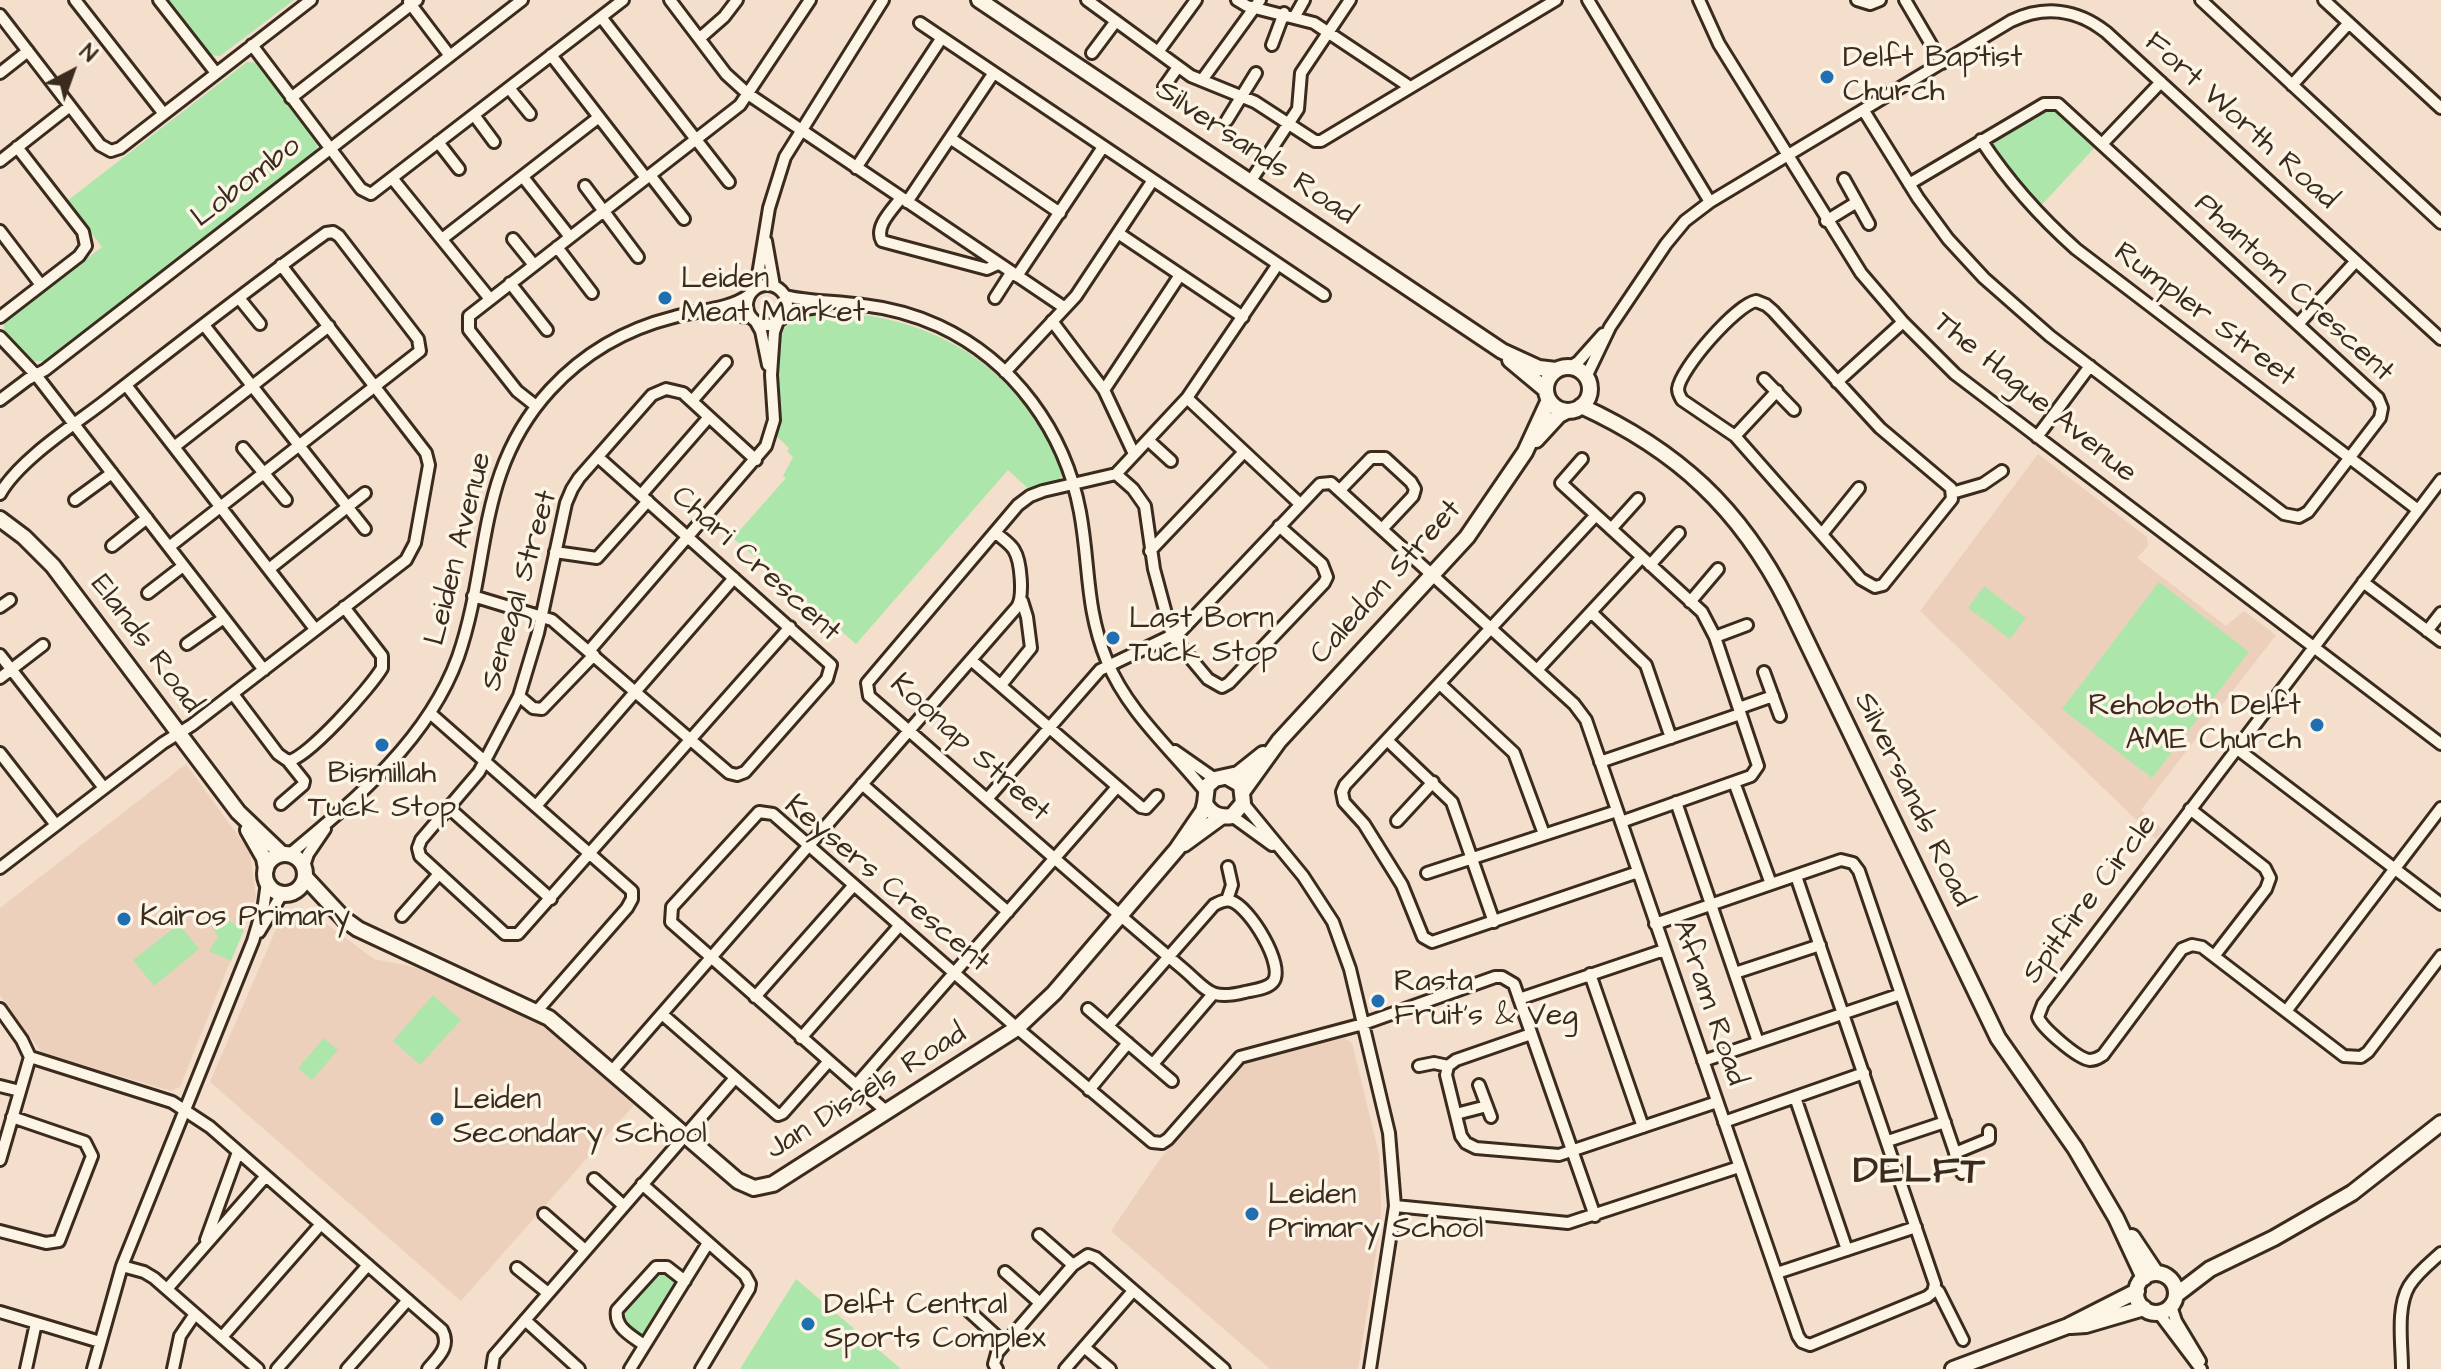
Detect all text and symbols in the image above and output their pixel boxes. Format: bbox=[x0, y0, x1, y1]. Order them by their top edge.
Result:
street label: Fort Worth Road bbox=[2136, 26, 2344, 218]
north arrow bbox=[32, 32, 112, 112]
text: N bbox=[73, 37, 103, 70]
place label: Delft Baptist Church bbox=[1843, 42, 2023, 112]
marker: Delft Baptist Church bbox=[1818, 68, 1836, 86]
street label: Silversands Road bbox=[1148, 74, 1362, 234]
street label: Lobombo bbox=[185, 129, 309, 237]
street label: Phantom Crescent bbox=[2186, 187, 2400, 391]
street label: Rumpler Street bbox=[2106, 236, 2302, 396]
place label: Leiden Meat Market bbox=[681, 263, 865, 334]
marker: Leiden Meat Market bbox=[656, 289, 674, 307]
street label: The Hague Avenue bbox=[1925, 306, 2143, 492]
street label: Leiden Avenue bbox=[419, 449, 501, 649]
street label: Chari Crescent bbox=[663, 479, 847, 651]
street label: Senegal Street bbox=[475, 487, 567, 695]
street label: Caledon Street bbox=[1304, 493, 1470, 673]
street label: Elands Road bbox=[81, 569, 209, 721]
place label: Last Born Tuck Stop bbox=[1129, 603, 1277, 674]
marker: Last Born Tuck Stop bbox=[1104, 629, 1122, 647]
street label: Koonap Street bbox=[881, 668, 1057, 830]
street label: Silversands Road bbox=[1845, 687, 1979, 913]
place label: Rehoboth Delft AME Church bbox=[2089, 690, 2301, 760]
marker: Rehoboth Delft AME Church bbox=[2308, 716, 2326, 734]
marker: Bismillah Tuck Stop bbox=[373, 736, 391, 754]
place label: Bismillah Tuck Stop bbox=[308, 758, 456, 828]
street label: Keysers Crescent bbox=[776, 789, 996, 981]
street label: Spitfire Circle bbox=[2016, 808, 2166, 992]
place label: Kairos Primary bbox=[140, 901, 350, 937]
marker: Kairos Primary bbox=[115, 910, 133, 928]
street label: Afram Road bbox=[1663, 915, 1753, 1091]
place label: Rasta Fruit's & Veg bbox=[1394, 966, 1578, 1036]
marker: Rasta Fruit's & Veg bbox=[1369, 992, 1387, 1010]
street label: Jan Dissels Road bbox=[760, 1017, 974, 1169]
place label: Leiden Secondary School bbox=[453, 1084, 707, 1154]
marker: Leiden Secondary School bbox=[428, 1110, 446, 1128]
district label: DELFT bbox=[1853, 1151, 1987, 1197]
place label: Leiden Primary School bbox=[1268, 1179, 1483, 1250]
marker: Leiden Primary School bbox=[1243, 1205, 1261, 1223]
place label: Delft Central Sports Complex bbox=[824, 1289, 1046, 1360]
marker: Delft Central Sports Complex bbox=[799, 1315, 817, 1333]

